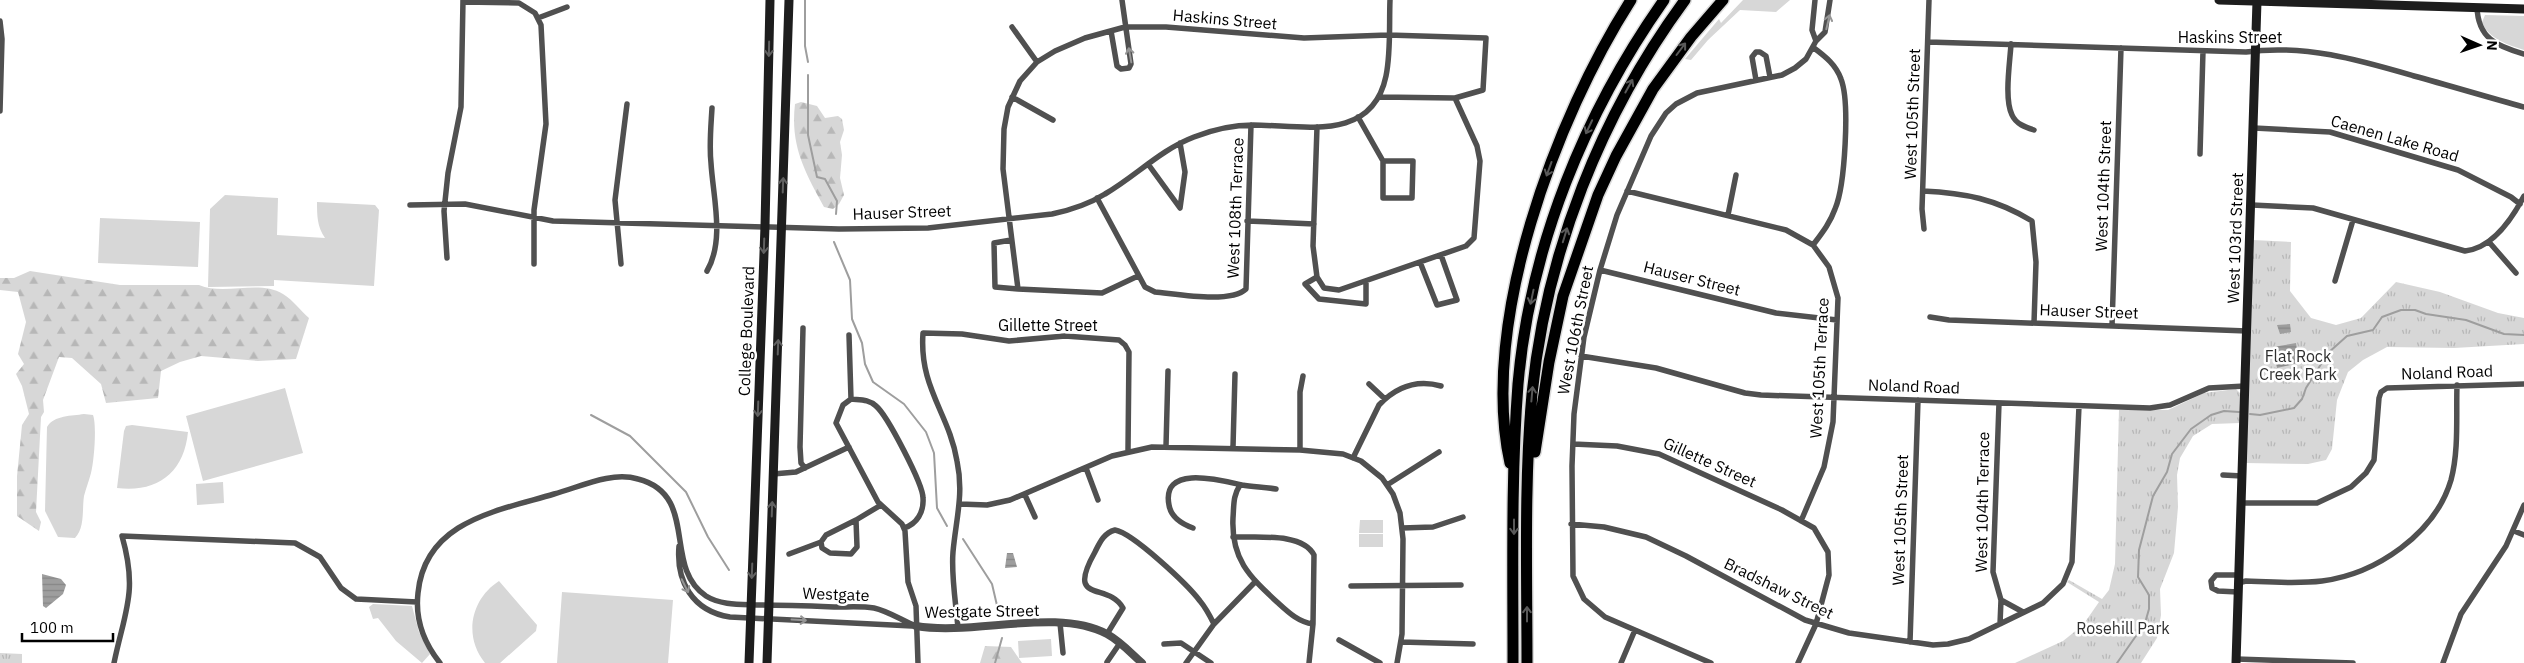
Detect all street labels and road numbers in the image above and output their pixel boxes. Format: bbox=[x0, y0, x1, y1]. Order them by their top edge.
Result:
street label: Haskins Street bbox=[1172, 4, 1278, 34]
street label: Haskins Street bbox=[2178, 27, 2282, 47]
street label: West 105th Street bbox=[1900, 48, 1924, 180]
street label: Caenen Lake Road bbox=[2329, 110, 2461, 166]
street label: West 104th Street bbox=[2091, 120, 2115, 252]
street label: West 108th Terrace bbox=[1223, 137, 1247, 279]
street label: West 103rd Street bbox=[2223, 172, 2247, 304]
street label: Hauser Street bbox=[852, 200, 952, 224]
street label: Hauser Street bbox=[1642, 256, 1742, 300]
street label: West 106th Street bbox=[1553, 264, 1597, 396]
street label: College Boulevard bbox=[734, 266, 758, 396]
street label: West 105th Terrace bbox=[1805, 297, 1833, 439]
street label: Hauser Street bbox=[2039, 299, 2139, 323]
street label: Gillette Street bbox=[998, 315, 1098, 335]
street label: Noland Road bbox=[2401, 360, 2493, 384]
street label: Noland Road bbox=[1868, 374, 1960, 398]
street label: West 104th Terrace bbox=[1971, 431, 1993, 573]
street label: Gillette Street bbox=[1660, 433, 1760, 491]
street label: West 105th Street bbox=[1888, 454, 1912, 586]
street label: Bradshaw Street bbox=[1721, 553, 1837, 623]
street label: Westgate bbox=[802, 583, 870, 605]
street label: Westgate Street bbox=[924, 600, 1040, 622]

